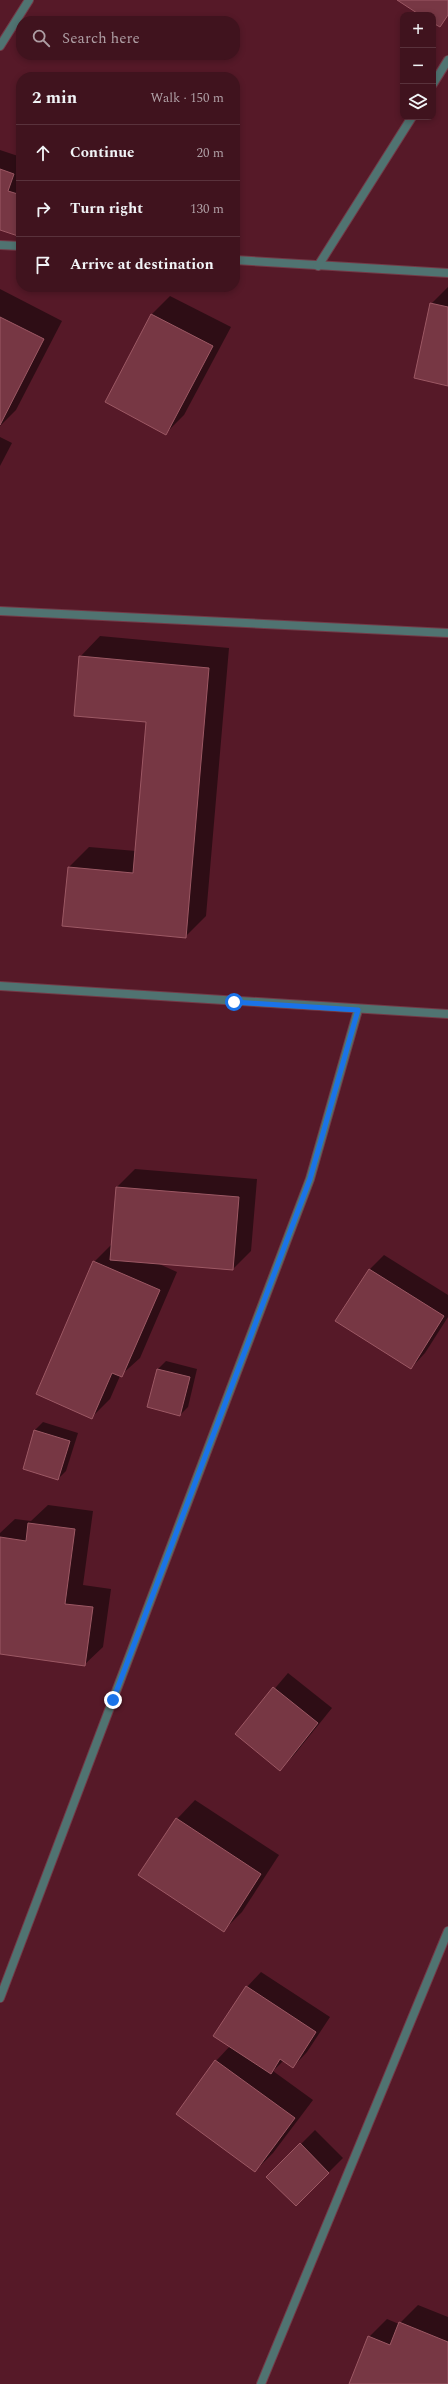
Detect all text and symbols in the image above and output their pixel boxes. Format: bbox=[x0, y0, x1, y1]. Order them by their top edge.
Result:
map controls bbox=[400, 12, 436, 120]
button: + bbox=[400, 12, 436, 48]
search box bbox=[16, 16, 240, 60]
icon: search bbox=[30, 27, 52, 49]
text: Search here bbox=[62, 27, 140, 50]
button: − bbox=[400, 48, 436, 84]
button: layers bbox=[400, 84, 436, 120]
text: 2 min bbox=[32, 85, 77, 111]
text: Walk · 150 m bbox=[150, 88, 224, 108]
text: Continue bbox=[70, 141, 135, 164]
icon: ahead bbox=[32, 142, 54, 164]
text: 20 m bbox=[197, 143, 224, 163]
text: Turn right bbox=[70, 197, 143, 220]
icon: right bbox=[32, 198, 54, 220]
text: 130 m bbox=[190, 199, 224, 219]
text: Arrive at destination bbox=[70, 253, 214, 276]
icon: arrive bbox=[32, 254, 54, 276]
route start bbox=[225, 993, 243, 1011]
route end bbox=[104, 1691, 122, 1709]

